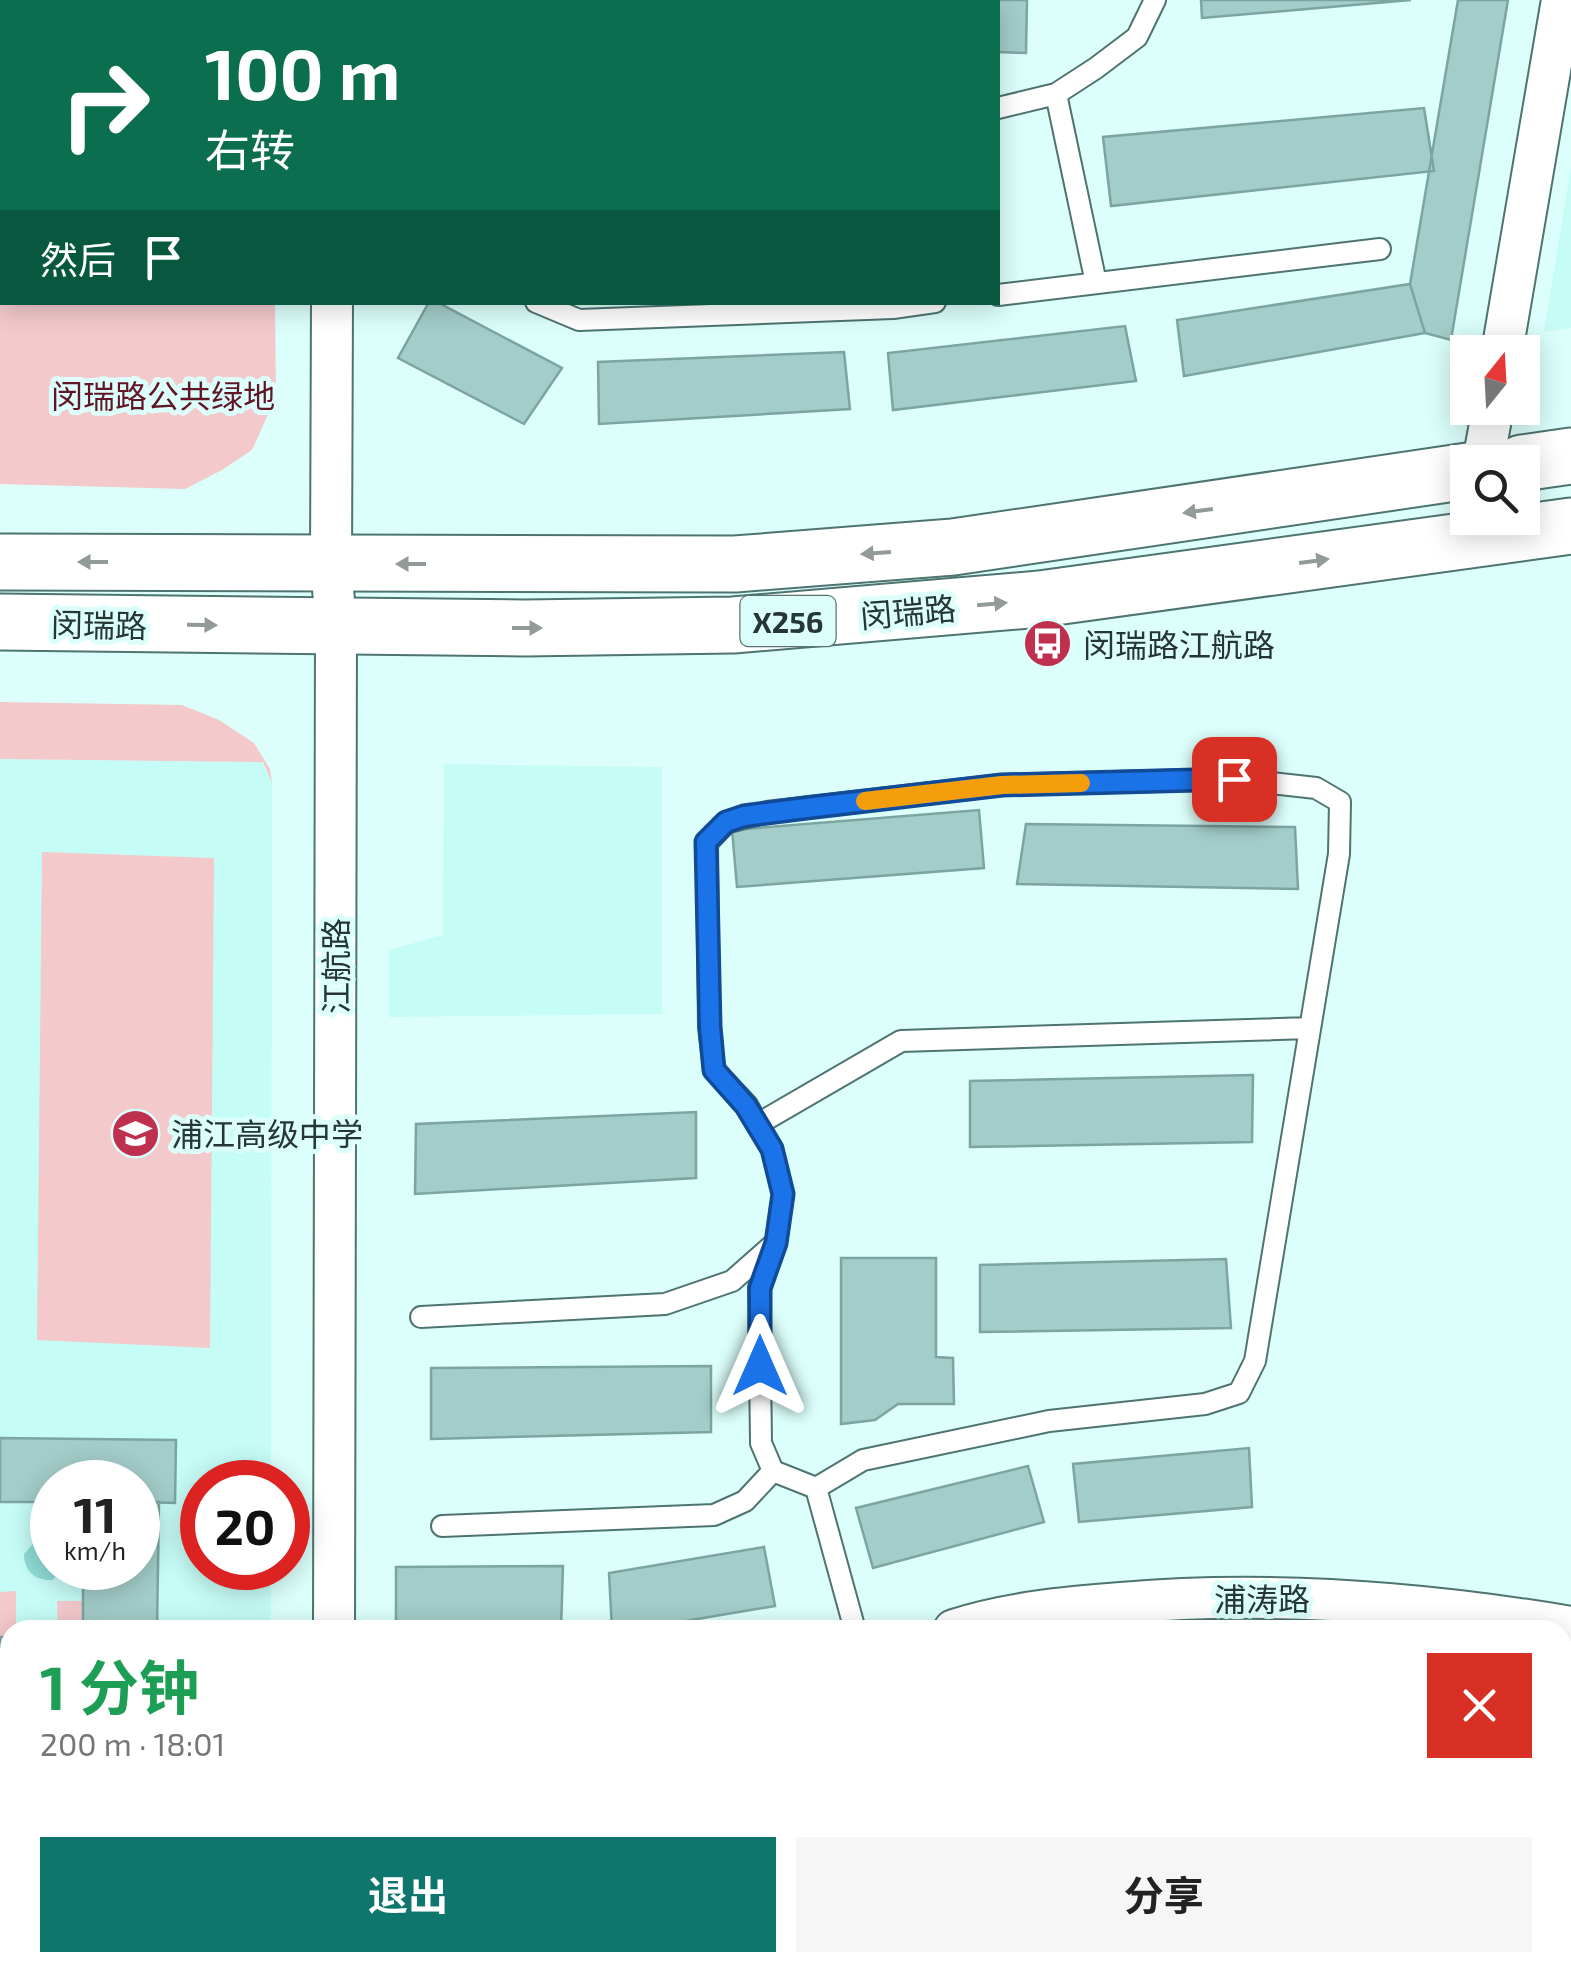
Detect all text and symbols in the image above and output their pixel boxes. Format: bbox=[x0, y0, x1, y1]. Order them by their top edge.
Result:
text: 100 m bbox=[205, 30, 400, 114]
icon: right bbox=[40, 40, 170, 170]
text: 右转 bbox=[205, 122, 295, 176]
icon: arrive bbox=[136, 230, 191, 285]
text: 然后 bbox=[40, 236, 116, 282]
north arrow bbox=[1450, 335, 1540, 425]
map controls bbox=[1450, 335, 1540, 535]
park label: 闵瑞路公共绿地 bbox=[51, 376, 275, 414]
button: search bbox=[1450, 445, 1540, 535]
one-way arrow bbox=[1182, 504, 1213, 520]
one-way arrow bbox=[859, 546, 891, 562]
one-way arrow bbox=[1298, 553, 1330, 569]
one-way arrow bbox=[77, 554, 109, 570]
one-way arrow bbox=[395, 556, 427, 572]
street label: 闵瑞路 bbox=[859, 588, 957, 634]
one-way arrow bbox=[976, 595, 1008, 611]
road number: X256 bbox=[740, 596, 836, 646]
street label: 闵瑞路 bbox=[51, 604, 147, 644]
one-way arrow bbox=[187, 617, 219, 633]
bus stop icon: 闵瑞路江航路 bbox=[1022, 618, 1074, 670]
one-way arrow bbox=[512, 620, 544, 636]
place label: 闵瑞路江航路 bbox=[1083, 625, 1275, 663]
pin bbox=[1192, 737, 1277, 822]
icon: arrive bbox=[1207, 752, 1262, 807]
street label: 江航路 bbox=[316, 918, 354, 1014]
school or university icon: 浦江高级中学 bbox=[110, 1107, 162, 1159]
place label: 浦江高级中学 bbox=[171, 1114, 363, 1152]
position arrow bbox=[708, 1314, 812, 1418]
speed limit sign: 20 bbox=[180, 1460, 310, 1590]
text: 11 bbox=[73, 1483, 117, 1543]
text: km/h bbox=[64, 1535, 126, 1565]
street label: 浦涛路 bbox=[1214, 1579, 1310, 1617]
text: 1 分钟 bbox=[40, 1650, 199, 1722]
button: close bbox=[1427, 1653, 1532, 1758]
text: 200 m · 18:01 bbox=[40, 1724, 225, 1762]
button: 退出 bbox=[40, 1837, 776, 1952]
button: 分享 bbox=[796, 1837, 1532, 1952]

